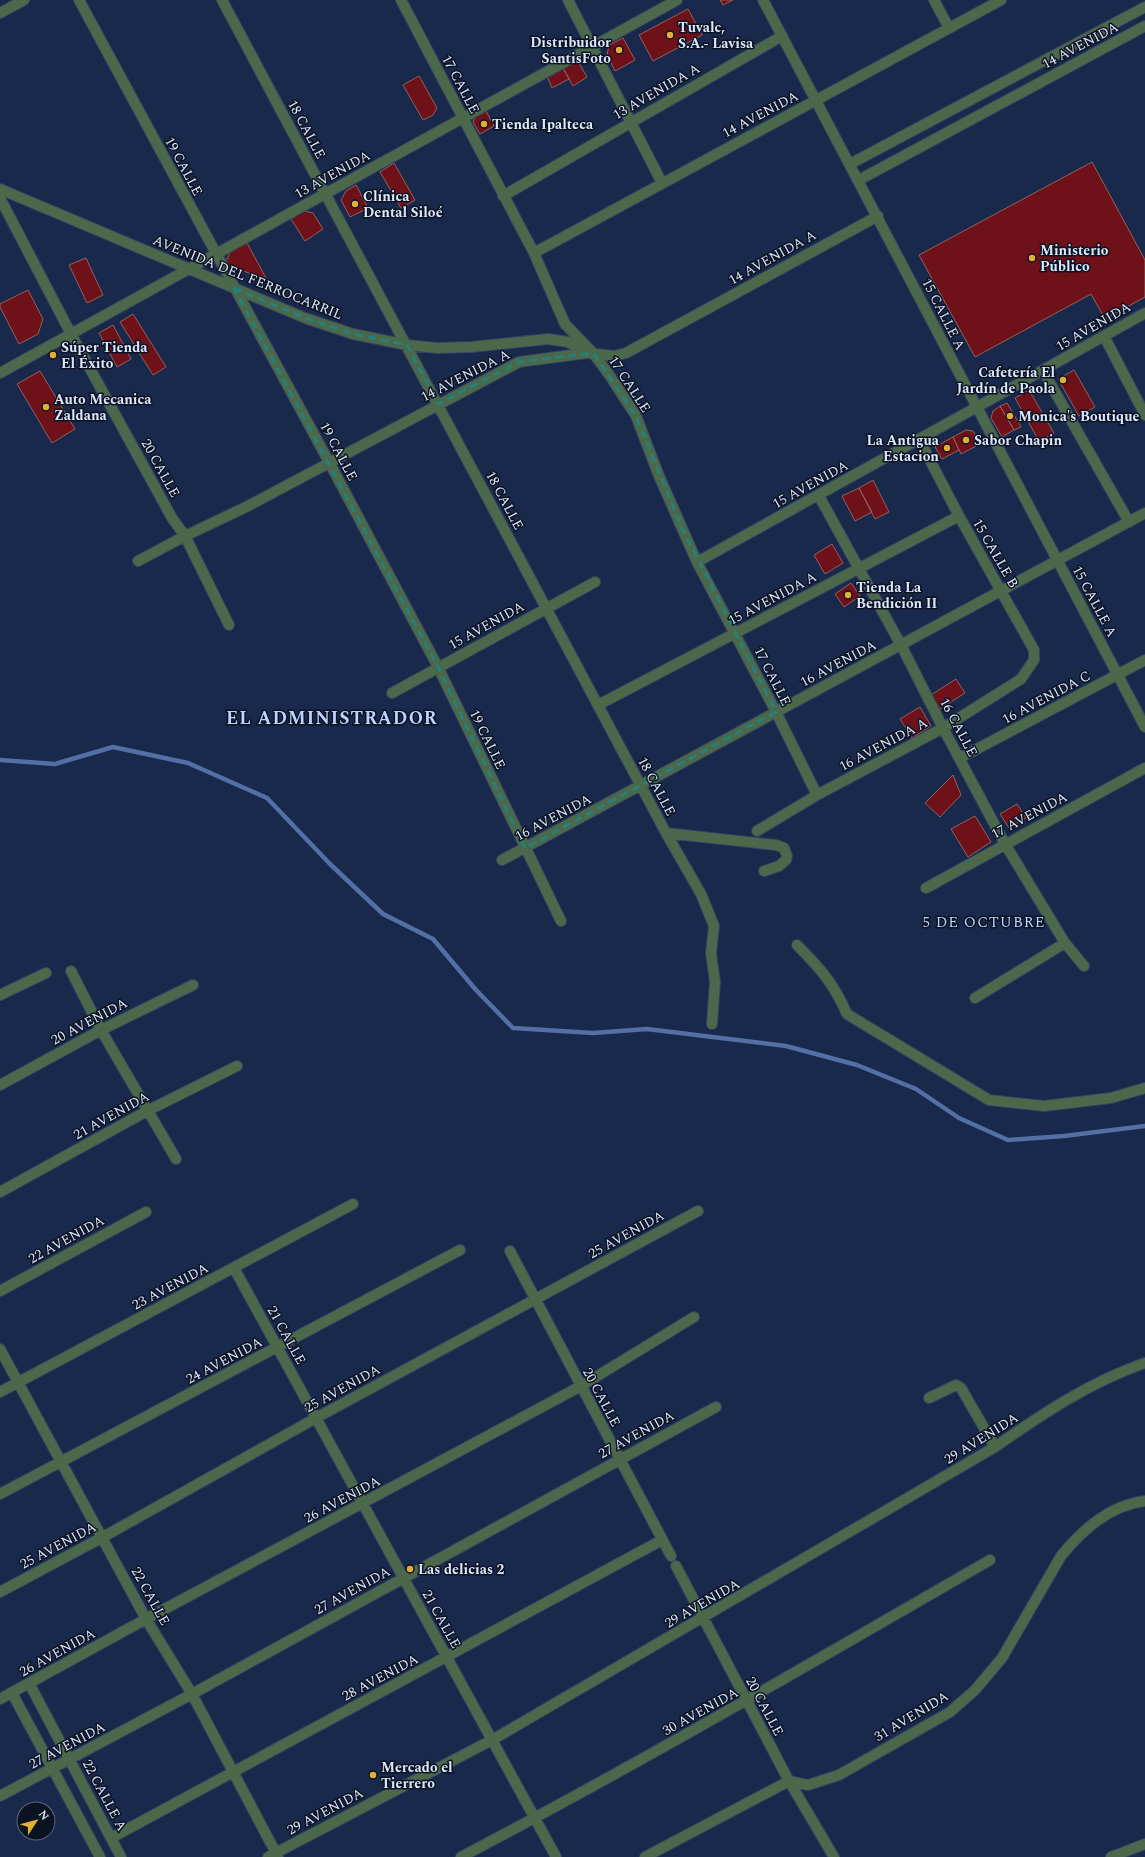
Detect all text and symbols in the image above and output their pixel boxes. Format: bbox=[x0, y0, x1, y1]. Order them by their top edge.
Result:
street label: 14 AVENIDA bbox=[1038, 16, 1123, 74]
place label: Tuvalc, S.A.- Lavisa bbox=[678, 17, 754, 54]
marker: Tuvalc, S.A.- Lavisa bbox=[665, 30, 675, 40]
place label: Distribuidor SantisFoto bbox=[530, 32, 611, 69]
marker: Distribuidor SantisFoto bbox=[614, 45, 624, 55]
street label: 17 CALLE bbox=[436, 51, 485, 118]
street label: 13 AVENIDA A bbox=[609, 58, 704, 125]
street label: 14 AVENIDA bbox=[718, 85, 803, 143]
street label: 18 CALLE bbox=[282, 96, 331, 163]
place label: Tienda Ipalteca bbox=[492, 114, 594, 135]
marker: Tienda Ipalteca bbox=[479, 119, 489, 129]
street label: 19 CALLE bbox=[159, 133, 208, 200]
street label: 13 AVENIDA bbox=[290, 145, 374, 204]
place label: Clínica Dental Siloé bbox=[363, 186, 443, 223]
marker: Clínica Dental Siloé bbox=[350, 199, 360, 209]
street label: 14 AVENIDA A bbox=[724, 224, 821, 290]
street label: AVENIDA DEL FERROCARRIL bbox=[150, 230, 346, 325]
place label: Ministerio Público bbox=[1040, 240, 1109, 277]
marker: Ministerio Público bbox=[1027, 253, 1037, 263]
street label: 15 CALLE A bbox=[916, 275, 971, 354]
street label: 15 AVENIDA bbox=[1052, 296, 1135, 356]
place label: Súper Tienda El Éxito bbox=[61, 337, 148, 374]
street label: 14 AVENIDA A bbox=[417, 344, 514, 407]
marker: Súper Tienda El Éxito bbox=[48, 350, 58, 360]
street label: 17 CALLE bbox=[603, 352, 656, 417]
place label: Cafetería El Jardín de Paola bbox=[956, 362, 1056, 399]
marker: Cafetería El Jardín de Paola bbox=[1058, 375, 1068, 385]
place label: Auto Mecanica Zaldana bbox=[54, 389, 152, 426]
marker: Auto Mecanica Zaldana bbox=[41, 402, 51, 412]
place label: Monica's Boutique bbox=[1018, 406, 1139, 427]
marker: Monica's Boutique bbox=[1005, 411, 1015, 421]
street label: 19 CALLE bbox=[314, 418, 363, 485]
place label: La Antigua Estacion bbox=[867, 430, 940, 467]
place label: Sabor Chapin bbox=[974, 430, 1062, 451]
street label: 20 CALLE bbox=[136, 435, 185, 502]
marker: Sabor Chapin bbox=[961, 435, 971, 445]
marker: La Antigua Estacion bbox=[942, 443, 952, 453]
street label: 15 AVENIDA bbox=[768, 455, 852, 514]
street label: 18 CALLE bbox=[480, 467, 529, 534]
street label: 15 CALLE B bbox=[967, 515, 1024, 592]
street label: 15 CALLE A bbox=[1067, 562, 1122, 641]
street label: 15 AVENIDA A bbox=[724, 566, 821, 631]
place label: Tienda La Bendición II bbox=[856, 577, 938, 614]
marker: Tienda La Bendición II bbox=[843, 590, 853, 600]
street label: 15 AVENIDA bbox=[444, 596, 528, 655]
street label: 16 AVENIDA bbox=[796, 634, 881, 692]
street label: 17 CALLE bbox=[749, 643, 797, 710]
street label: 16 AVENIDA C bbox=[998, 665, 1094, 730]
street label: 16 CALLE bbox=[934, 694, 983, 761]
district label: EL ADMINISTRADOR bbox=[226, 705, 438, 732]
street label: 19 CALLE bbox=[464, 706, 511, 773]
street label: 16 AVENIDA A bbox=[835, 712, 932, 777]
street label: 18 CALLE bbox=[632, 753, 681, 820]
street label: 17 AVENIDA bbox=[987, 786, 1072, 844]
street label: 16 AVENIDA bbox=[511, 788, 596, 846]
district label: 5 DE OCTUBRE bbox=[922, 911, 1046, 934]
street label: 20 AVENIDA bbox=[47, 992, 132, 1050]
street label: 21 AVENIDA bbox=[69, 1086, 153, 1145]
street label: 25 AVENIDA bbox=[584, 1205, 668, 1264]
street label: 22 AVENIDA bbox=[24, 1210, 108, 1269]
street label: 23 AVENIDA bbox=[128, 1257, 213, 1315]
street label: 21 CALLE bbox=[262, 1302, 311, 1369]
street label: 24 AVENIDA bbox=[182, 1331, 267, 1389]
street label: 25 AVENIDA bbox=[300, 1359, 384, 1418]
street label: 20 CALLE bbox=[577, 1364, 626, 1431]
street label: 27 AVENIDA bbox=[594, 1405, 678, 1464]
street label: 29 AVENIDA bbox=[940, 1407, 1023, 1470]
street label: 26 AVENIDA bbox=[300, 1470, 385, 1528]
street label: 25 AVENIDA bbox=[16, 1516, 101, 1574]
place label: Las delicias 2 bbox=[418, 1559, 505, 1580]
street label: 27 AVENIDA bbox=[310, 1561, 394, 1620]
street label: 22 CALLE bbox=[126, 1563, 175, 1630]
marker: Las delicias 2 bbox=[405, 1564, 415, 1574]
street label: 29 AVENIDA bbox=[661, 1573, 744, 1633]
street label: 21 CALLE bbox=[417, 1586, 466, 1653]
street label: 26 AVENIDA bbox=[15, 1623, 99, 1682]
street label: 28 AVENIDA bbox=[338, 1648, 423, 1706]
street label: 20 CALLE bbox=[740, 1673, 789, 1740]
street label: 30 AVENIDA bbox=[658, 1682, 742, 1741]
street label: 31 AVENIDA bbox=[870, 1686, 953, 1747]
street label: 27 AVENIDA bbox=[25, 1716, 110, 1774]
street label: 22 CALLE A bbox=[77, 1756, 132, 1835]
place label: Mercado el Tierrero bbox=[381, 1757, 453, 1794]
marker: Mercado el Tierrero bbox=[368, 1770, 378, 1780]
street label: 29 AVENIDA bbox=[283, 1782, 368, 1840]
north arrow bbox=[16, 1801, 56, 1841]
text: N bbox=[34, 1807, 53, 1824]

